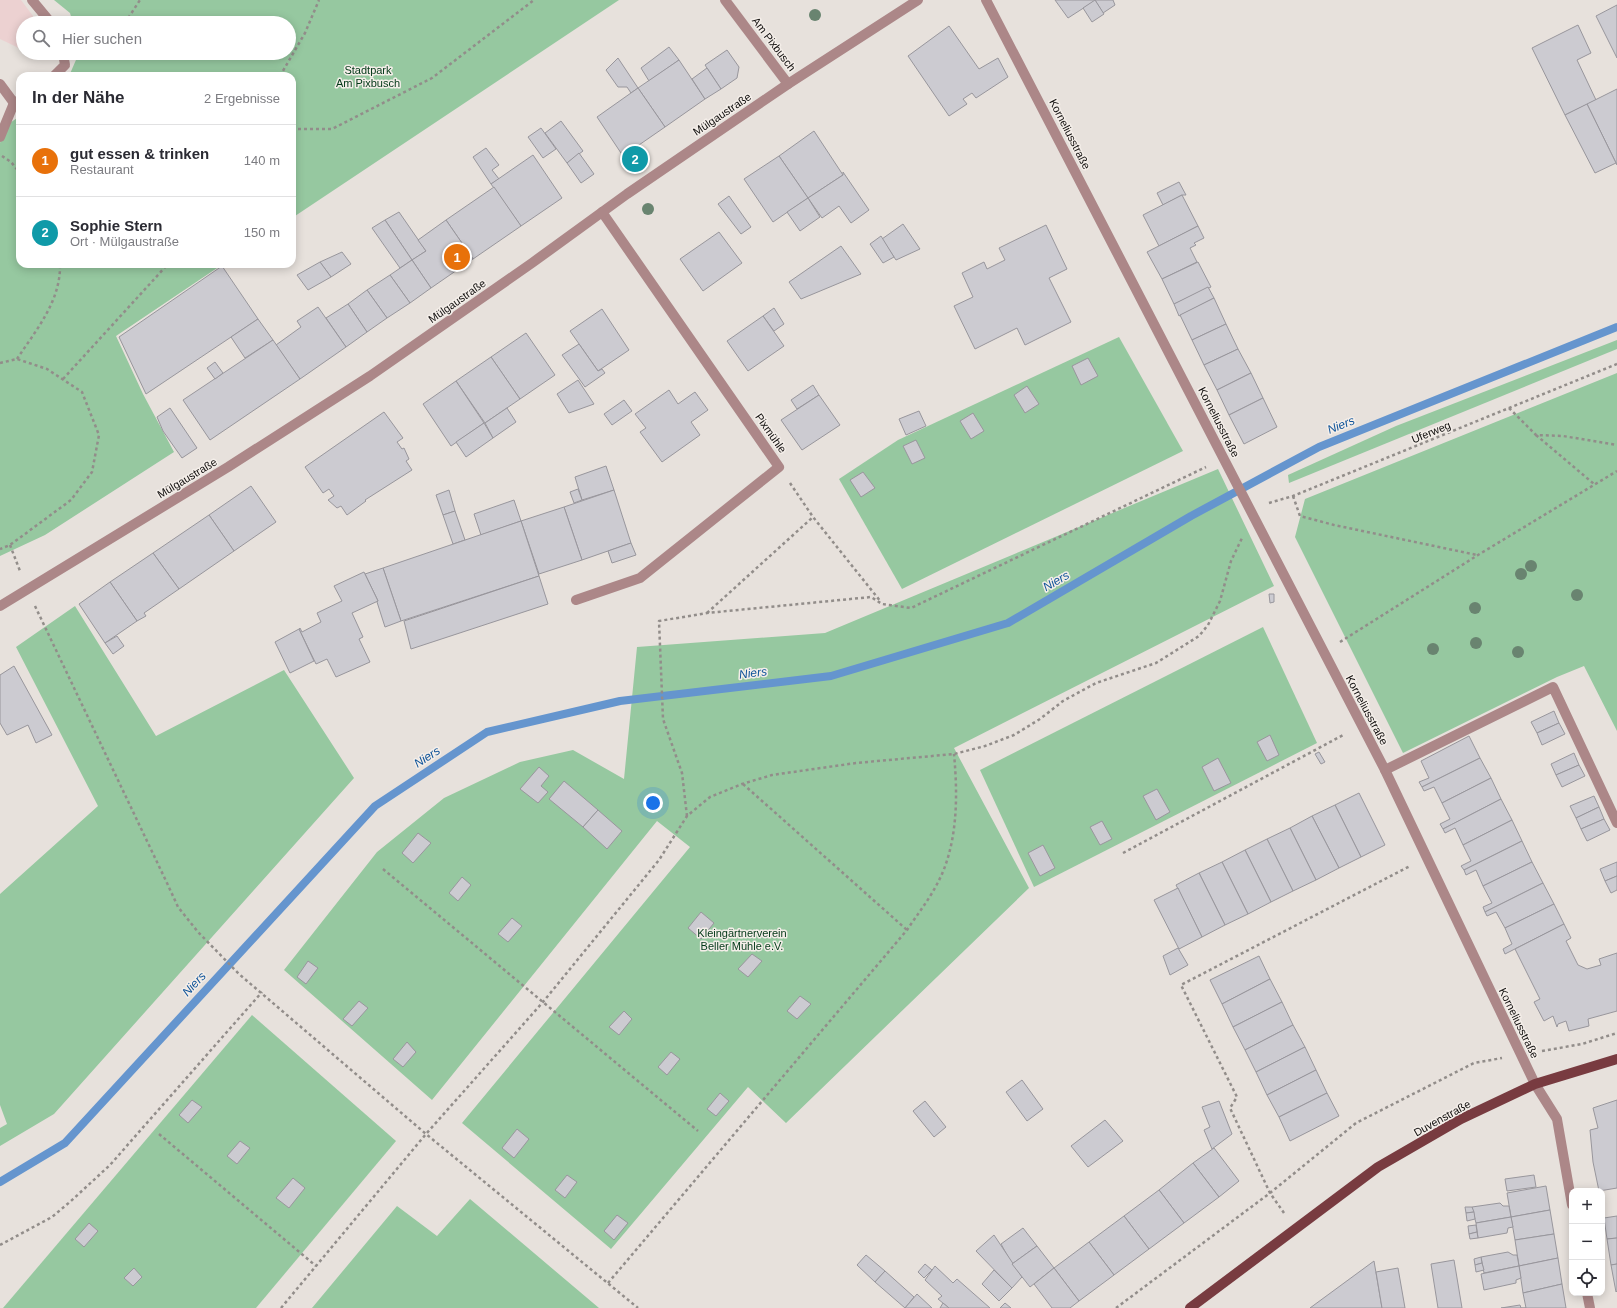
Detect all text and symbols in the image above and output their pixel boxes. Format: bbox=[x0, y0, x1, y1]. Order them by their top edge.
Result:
street label: Am Pixbusch bbox=[750, 15, 798, 73]
search box bbox=[16, 16, 296, 60]
icon: search bbox=[30, 27, 52, 49]
text: Hier suchen bbox=[62, 30, 142, 47]
park label: Stadtpark Am Pixbusch bbox=[336, 64, 400, 89]
text: In der Nähe bbox=[32, 88, 125, 107]
street label: Mülgaustraße bbox=[691, 90, 753, 138]
text: 2 Ergebnisse bbox=[204, 91, 280, 106]
street label: Korneliusstraße bbox=[1047, 97, 1093, 171]
pin: 2 bbox=[622, 144, 648, 174]
text: gut essen & trinken bbox=[70, 145, 209, 162]
text: 1 bbox=[41, 153, 49, 168]
text: 140 m bbox=[244, 153, 280, 168]
text: Restaurant bbox=[70, 162, 134, 177]
text: Sophie Stern bbox=[70, 217, 163, 234]
text: 2 bbox=[41, 225, 49, 240]
text: 150 m bbox=[244, 225, 280, 240]
text: Ort · Mülgaustraße bbox=[70, 234, 179, 249]
pin: 1 bbox=[444, 242, 470, 272]
street label: Mülgaustraße bbox=[426, 277, 488, 325]
street label: Korneliusstraße bbox=[1196, 385, 1242, 459]
street label: Pixmühle bbox=[753, 411, 789, 455]
water label: Niers bbox=[1325, 413, 1357, 437]
street label: Uferweg bbox=[1410, 419, 1452, 445]
street label: Mülgaustraße bbox=[155, 456, 219, 500]
water label: Niers bbox=[1040, 568, 1072, 594]
water label: Niers bbox=[738, 664, 768, 682]
street label: Korneliusstraße bbox=[1344, 673, 1390, 747]
water label: Niers bbox=[411, 744, 443, 770]
your location bbox=[643, 793, 663, 813]
park label: Kleingärtnerverein Beller Mühle e.V. bbox=[697, 927, 787, 952]
water label: Niers bbox=[179, 969, 209, 999]
street label: Korneliusstraße bbox=[1497, 986, 1541, 1060]
street label: Duvenstraße bbox=[1412, 1097, 1472, 1139]
map controls bbox=[1569, 1188, 1605, 1296]
button: + bbox=[1569, 1188, 1605, 1224]
button: − bbox=[1569, 1224, 1605, 1260]
button: locate bbox=[1569, 1260, 1605, 1296]

